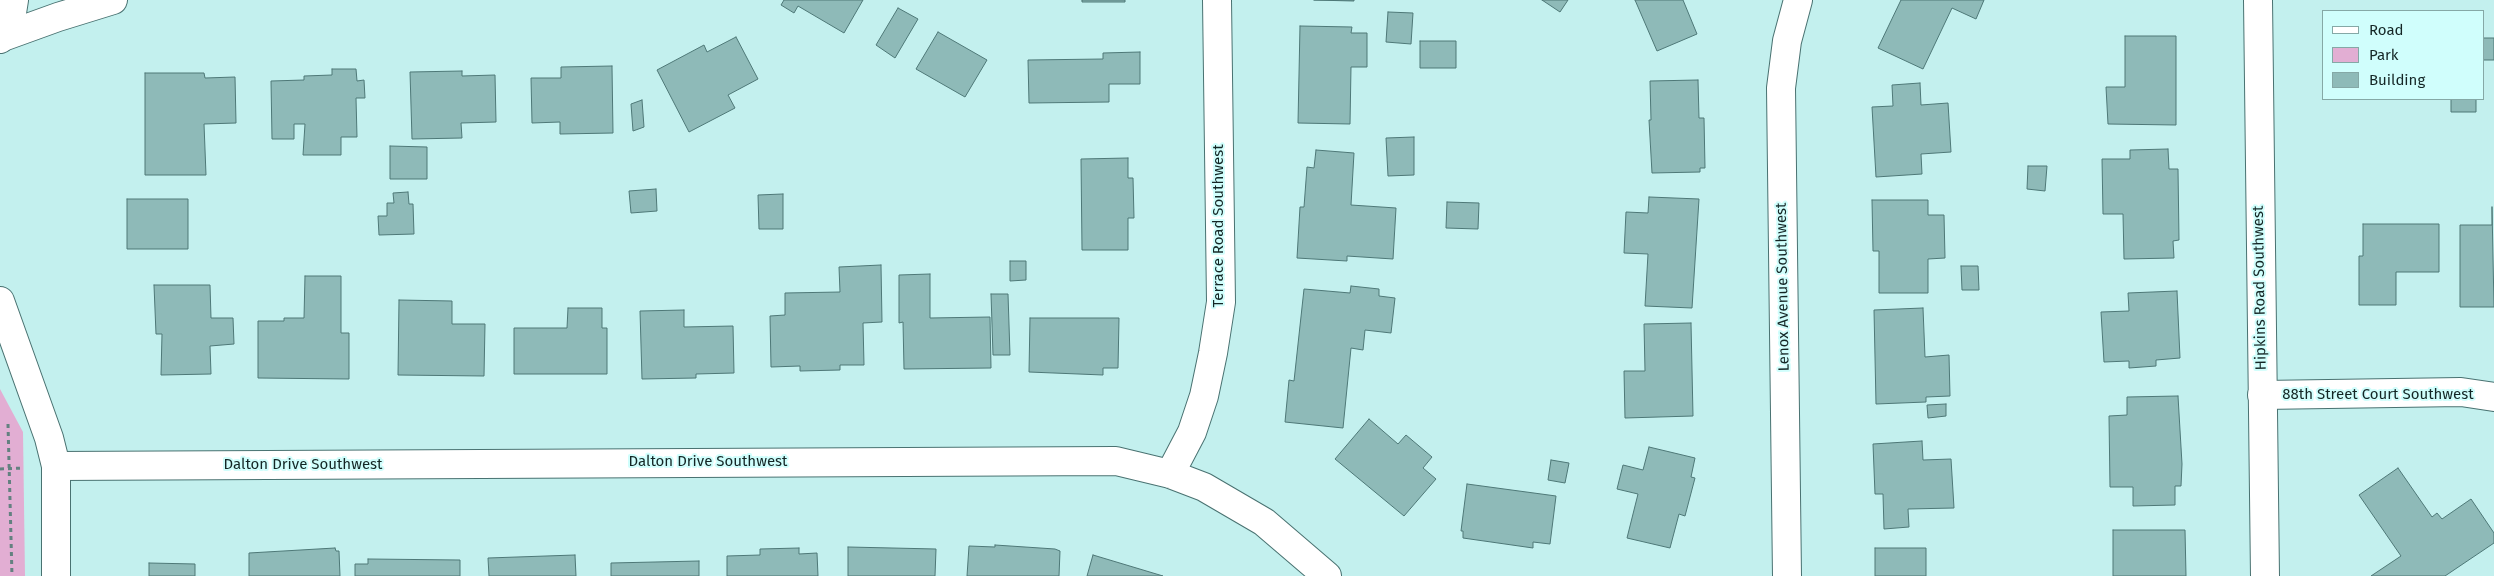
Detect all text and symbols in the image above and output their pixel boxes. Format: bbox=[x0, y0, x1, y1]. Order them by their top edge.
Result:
legend bbox=[2322, 10, 2484, 100]
text: Road bbox=[2369, 21, 2404, 39]
text: Park bbox=[2369, 46, 2399, 64]
text: Building bbox=[2369, 71, 2425, 89]
street label: Terrace Road Southwest bbox=[1210, 144, 1228, 308]
street label: Lenox Avenue Southwest bbox=[1773, 202, 1793, 372]
street label: Hipkins Road Southwest bbox=[2250, 205, 2270, 371]
street label: 88th Street Court Southwest bbox=[2282, 386, 2474, 404]
street label: Dalton Drive Southwest bbox=[629, 453, 787, 471]
street label: Dalton Drive Southwest bbox=[224, 456, 382, 474]

